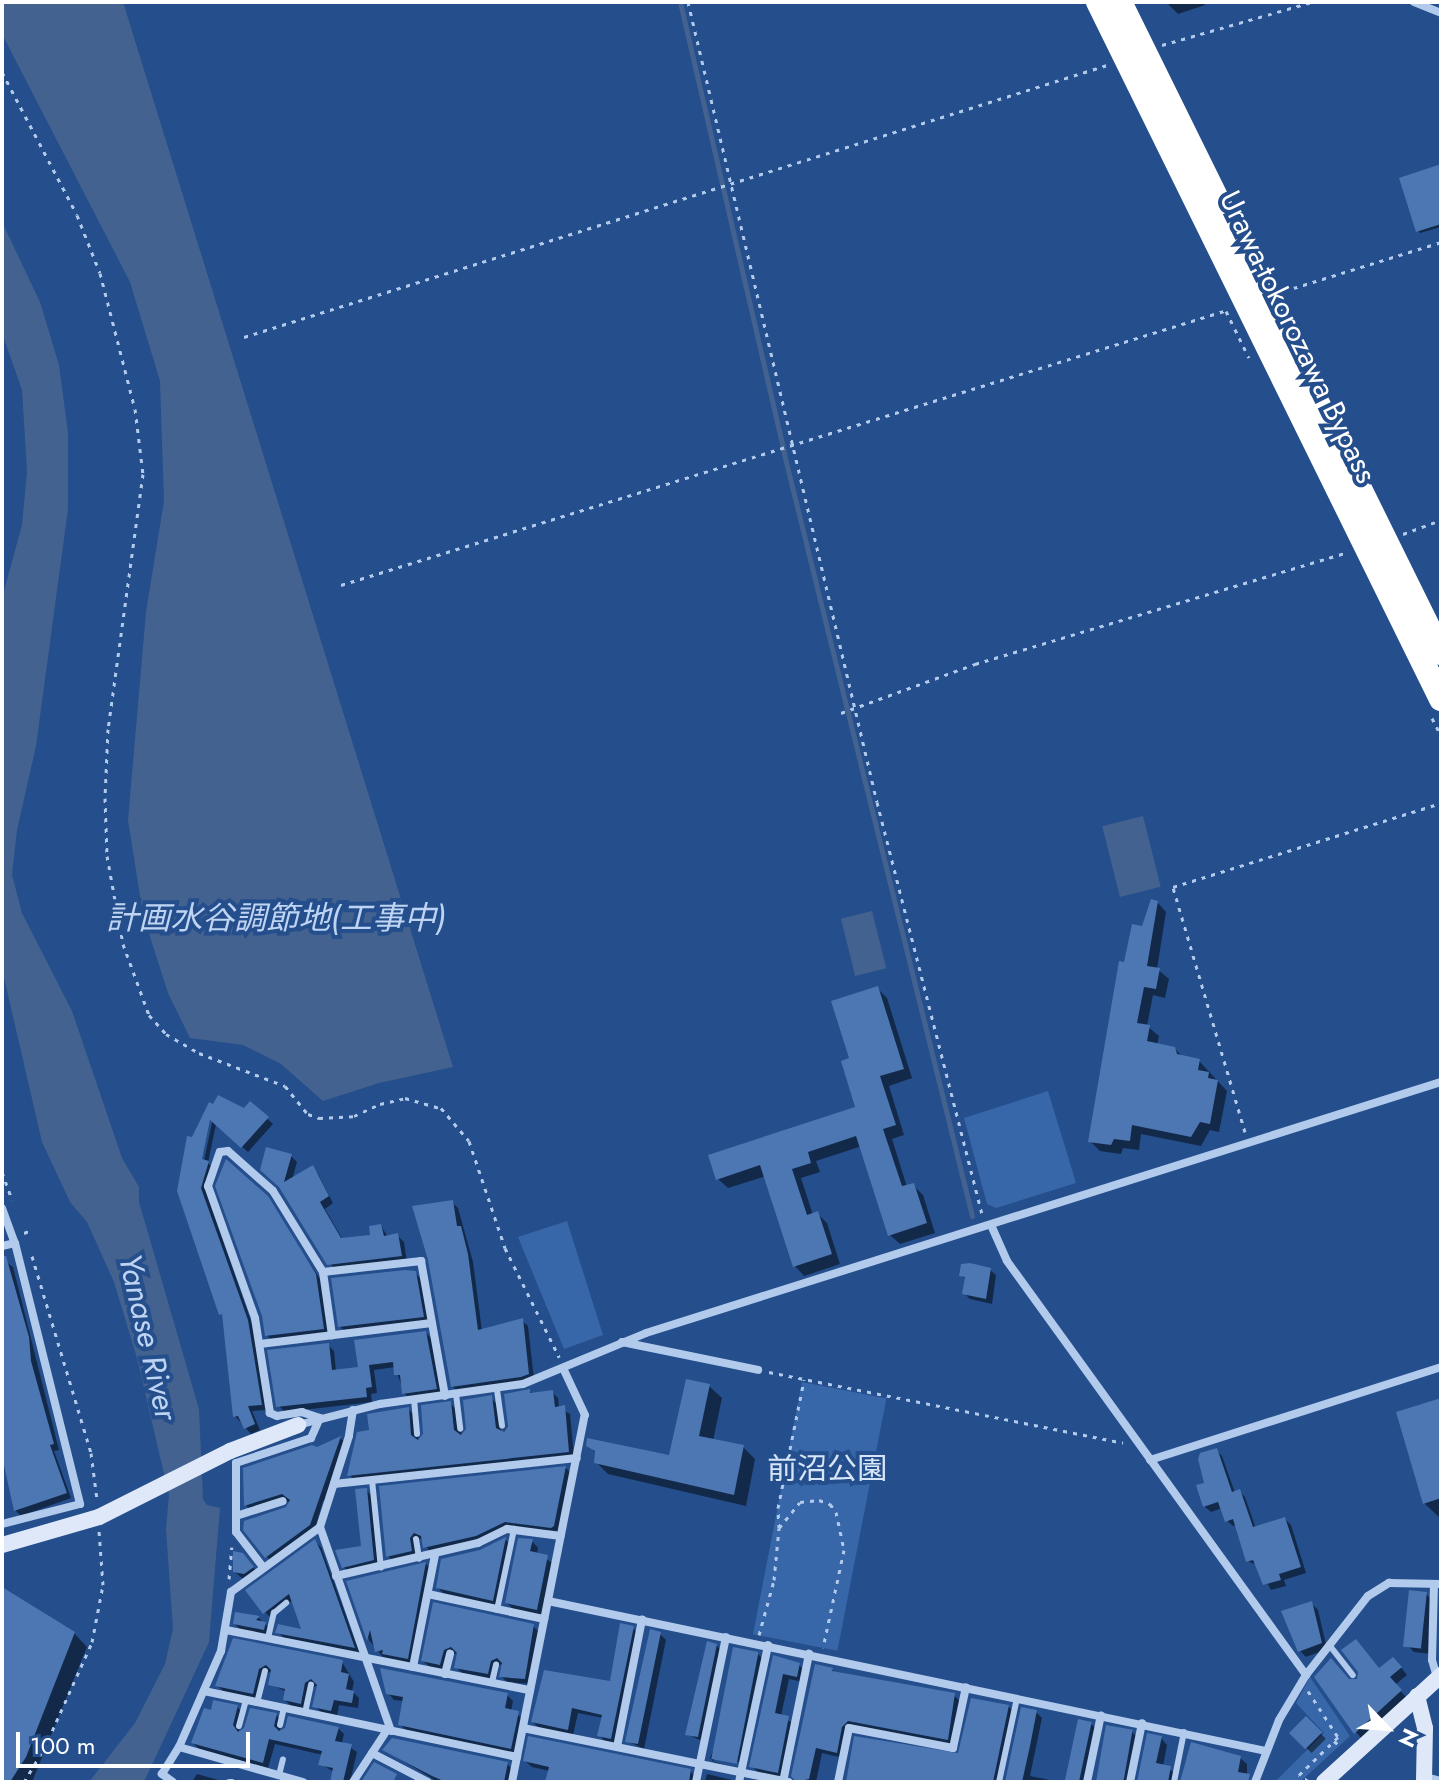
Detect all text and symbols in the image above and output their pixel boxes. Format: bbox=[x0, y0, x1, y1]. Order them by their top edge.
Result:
street label: Urawa-tokorozawa Bypass bbox=[1212, 185, 1384, 489]
water label: 計画水谷調節地(工事中) bbox=[106, 899, 446, 937]
water label: Yanase River bbox=[110, 1250, 186, 1424]
park label: 前沼公園 bbox=[767, 1451, 887, 1487]
north arrow bbox=[1347, 1688, 1427, 1768]
scale bar bbox=[20, 1716, 254, 1766]
text: N bbox=[1391, 1723, 1427, 1753]
text: 100 m bbox=[30, 1728, 96, 1763]

